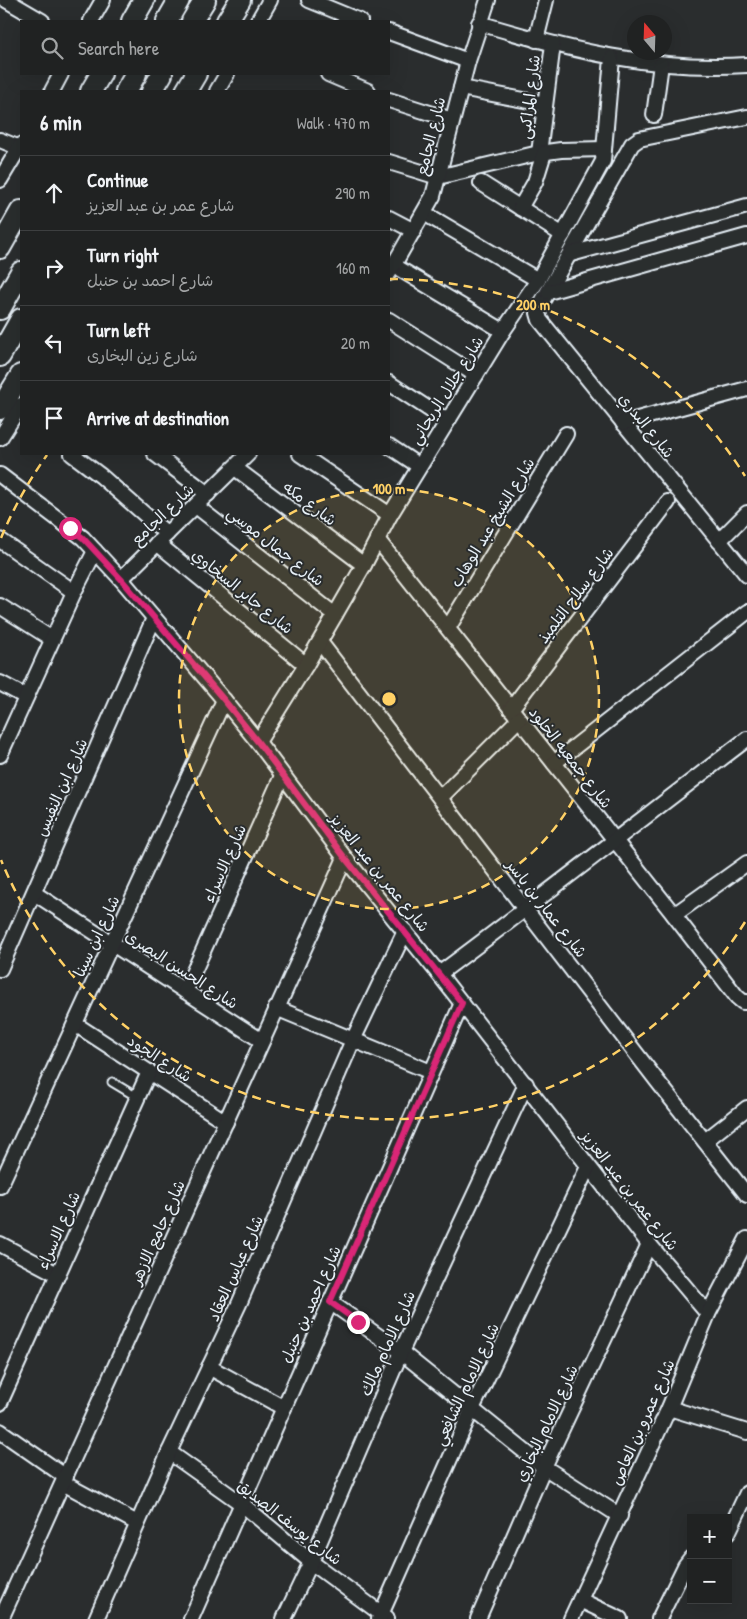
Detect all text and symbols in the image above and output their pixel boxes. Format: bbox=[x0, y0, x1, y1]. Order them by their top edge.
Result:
north arrow bbox=[627, 15, 672, 60]
search box bbox=[20, 20, 390, 75]
icon: search bbox=[38, 34, 66, 62]
text: Search here bbox=[78, 35, 159, 61]
street label: شارع المراكبى bbox=[513, 54, 546, 140]
street label: شارع الجامع bbox=[410, 94, 451, 178]
text: 6 min bbox=[40, 108, 82, 137]
text: Walk · 470 m bbox=[297, 112, 370, 134]
text: Continue bbox=[87, 167, 148, 193]
icon: ahead bbox=[40, 179, 68, 207]
text: 290 m bbox=[335, 182, 370, 204]
text: شارع عمر بن عبد العزيز bbox=[87, 194, 234, 216]
text: Turn right bbox=[87, 242, 158, 268]
icon: right bbox=[40, 254, 68, 282]
text: 160 m bbox=[336, 257, 370, 279]
text: شارع احمد بن حنبل bbox=[87, 269, 213, 291]
text: 200 m bbox=[516, 294, 550, 315]
text: Turn left bbox=[87, 317, 150, 343]
icon: left bbox=[40, 329, 68, 357]
text: 20 m bbox=[341, 332, 370, 354]
street label: شارع جلال الريحاني bbox=[404, 332, 492, 451]
text: شارع زين البخارى bbox=[87, 344, 198, 366]
street label: شارع البدري bbox=[613, 388, 680, 463]
icon: arrive bbox=[40, 404, 68, 432]
text: Arrive at destination bbox=[87, 405, 229, 431]
street label: شارع الشيخ عبد الوهاب bbox=[445, 453, 540, 591]
street label: شارع مكه bbox=[278, 476, 341, 531]
street label: شارع الجامع bbox=[125, 478, 199, 551]
text: 100 m bbox=[373, 478, 405, 499]
street label: شارع جمال موسي bbox=[220, 501, 329, 594]
route start bbox=[59, 517, 82, 540]
street label: شارع سلاح التلميذ bbox=[532, 542, 619, 648]
street label: شارع جابر السخاوي bbox=[187, 543, 298, 640]
centre of rings bbox=[380, 690, 398, 708]
street label: شارع جمعيه الخلود bbox=[523, 702, 618, 813]
street label: شارع ابن النفيس bbox=[30, 735, 93, 840]
street label: شارع عمر بن عبد العزيز bbox=[323, 806, 435, 937]
street label: شارع الاسراء bbox=[197, 820, 252, 906]
street label: شارع عمار بن ياسر bbox=[500, 853, 592, 962]
street label: شارع ابن سينا bbox=[68, 892, 125, 981]
street label: شارع الحسن البصرى bbox=[121, 924, 243, 1015]
street label: شارع الجود bbox=[123, 1029, 196, 1088]
street label: شارع عمر بن عبد العزيز bbox=[574, 1124, 684, 1255]
street label: شارع جامع الازهر bbox=[123, 1176, 191, 1290]
street label: شارع الاسراء bbox=[31, 1187, 86, 1273]
street label: شارع عباس العقاد bbox=[202, 1212, 269, 1325]
street label: شارع احمد بن حنبل bbox=[274, 1242, 347, 1367]
street label: شارع الامام مالك bbox=[354, 1287, 422, 1400]
route end bbox=[347, 1311, 370, 1334]
street label: شارع الامام الشافعي bbox=[428, 1319, 508, 1451]
street label: شارع عمرو بن العاص bbox=[604, 1356, 681, 1489]
street label: شارع الامام البخاري bbox=[509, 1361, 585, 1486]
street label: شارع يوسف الصديق bbox=[232, 1474, 347, 1571]
map controls bbox=[687, 1514, 732, 1604]
button: + bbox=[687, 1514, 732, 1559]
button: − bbox=[687, 1559, 732, 1604]

